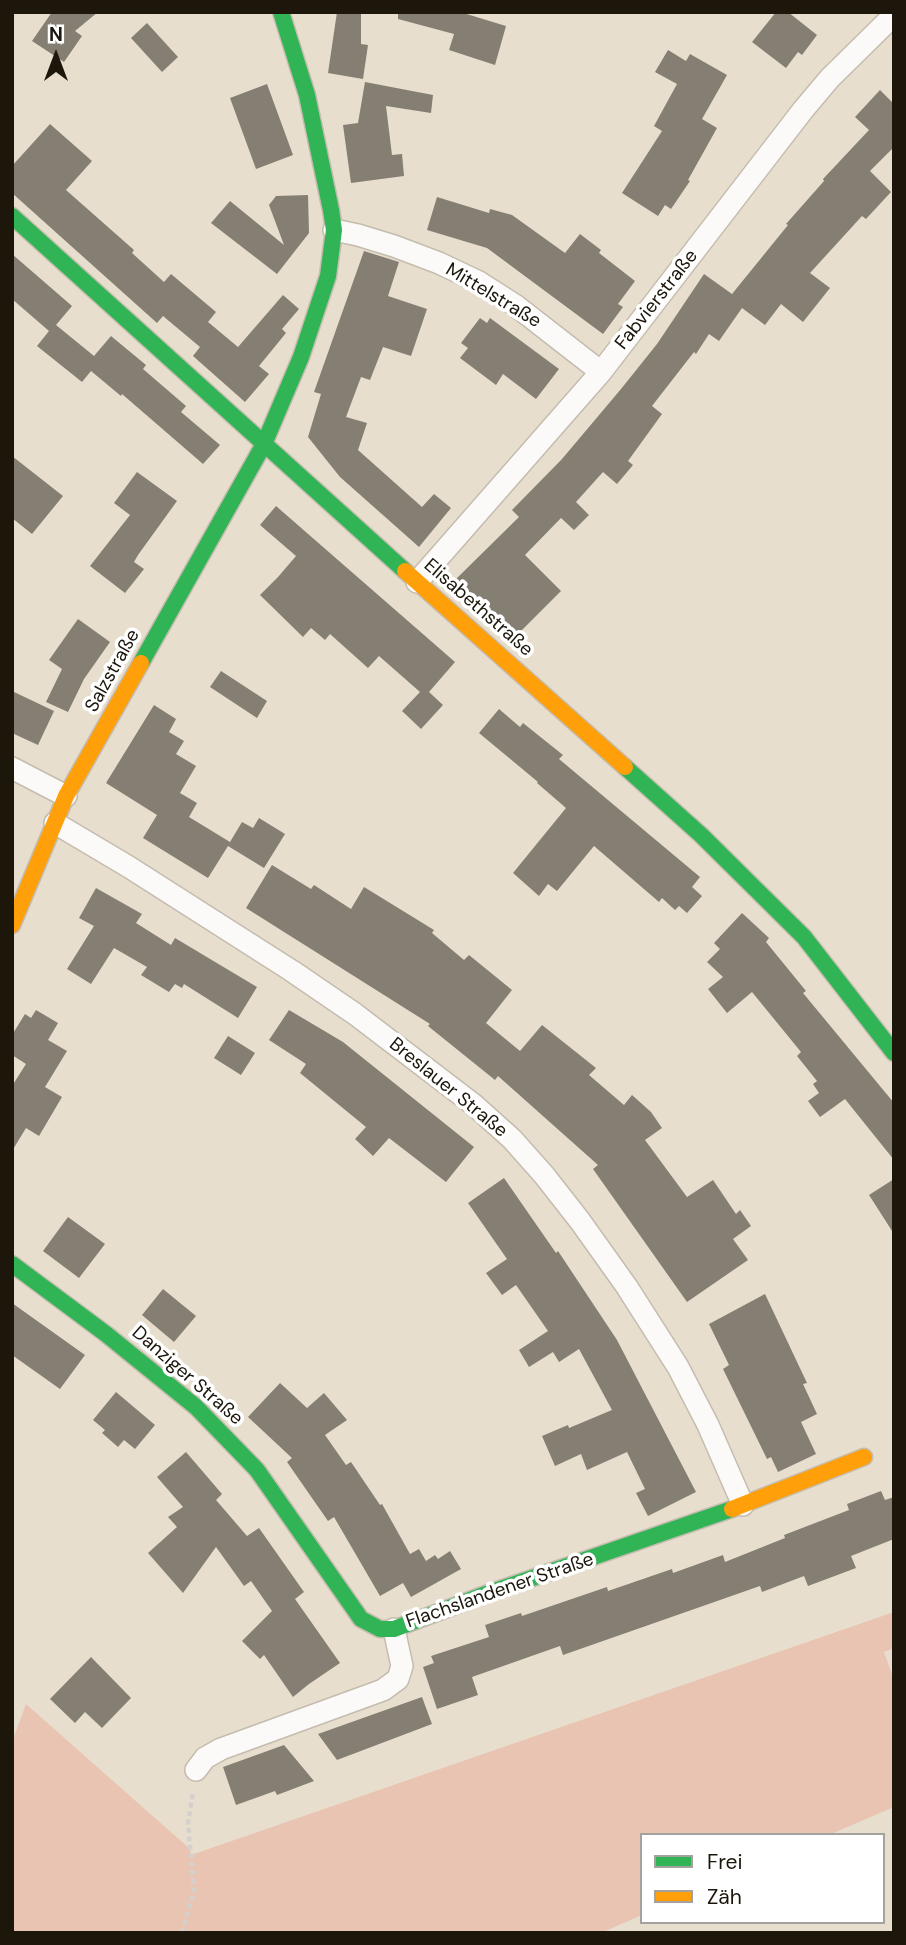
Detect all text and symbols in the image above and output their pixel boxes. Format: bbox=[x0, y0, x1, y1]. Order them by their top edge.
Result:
north arrow bbox=[21, 21, 91, 91]
text: N bbox=[49, 22, 63, 47]
street label: Fabvierstraße bbox=[611, 245, 703, 355]
street label: Mittelstraße bbox=[441, 259, 545, 333]
street label: Elisabethstraße bbox=[419, 554, 537, 662]
street label: Salzstraße bbox=[81, 626, 145, 716]
street label: Breslauer Straße bbox=[384, 1033, 512, 1143]
street label: Danziger Straße bbox=[127, 1322, 247, 1430]
street label: Flachslandener Straße bbox=[403, 1548, 597, 1634]
legend bbox=[640, 1833, 885, 1924]
text: Frei bbox=[707, 1848, 743, 1876]
text: Zäh bbox=[707, 1883, 742, 1911]

